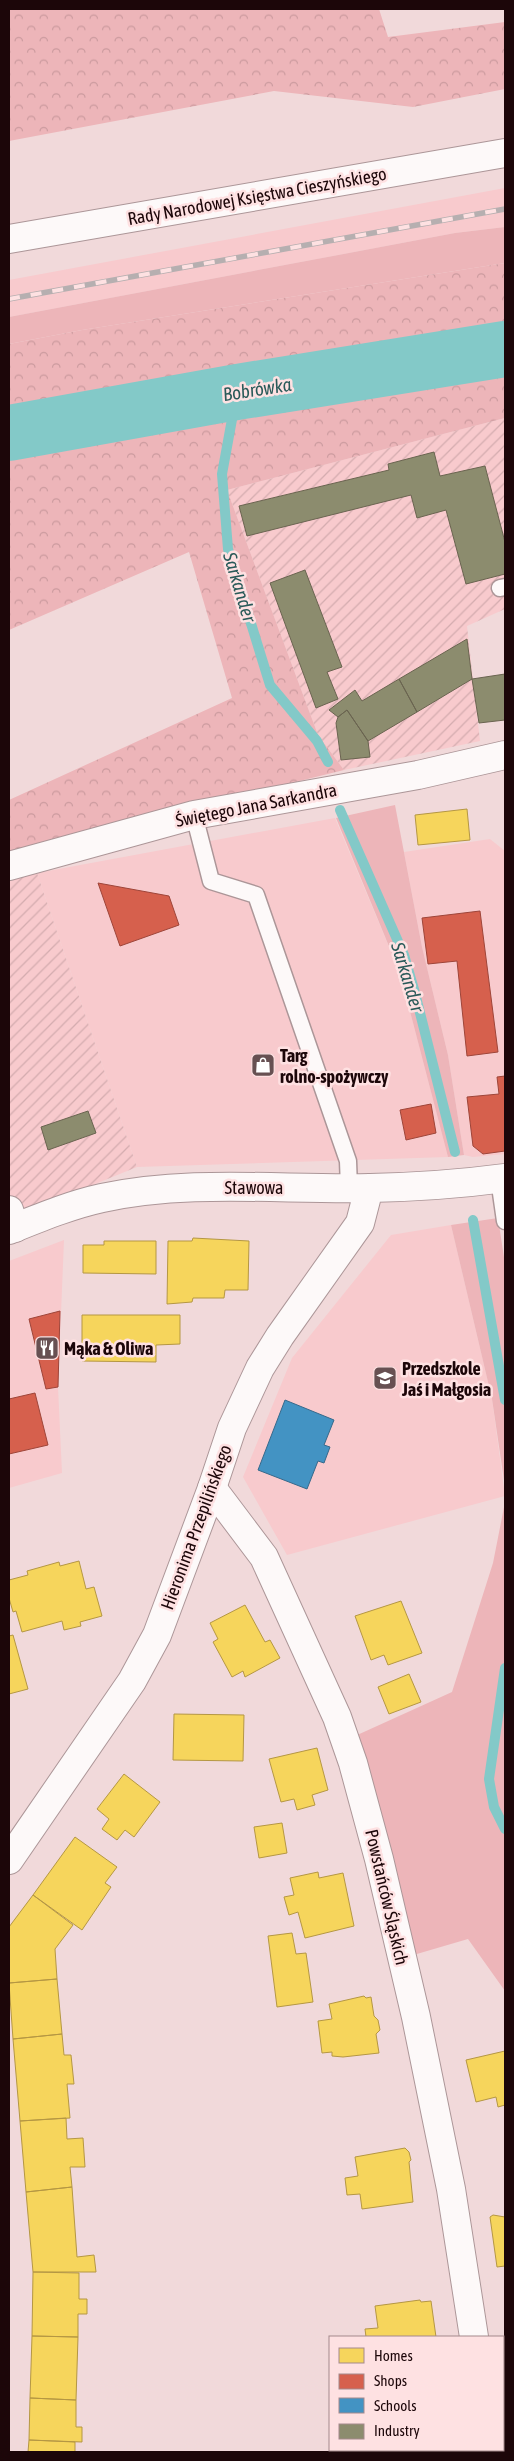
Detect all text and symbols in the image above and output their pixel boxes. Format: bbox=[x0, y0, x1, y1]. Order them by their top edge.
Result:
street label: Rady Narodowej Księstwa Cieszyńskiego bbox=[126, 163, 388, 229]
water label: Bobrówka bbox=[221, 373, 293, 405]
water label: Sarkander bbox=[219, 549, 261, 626]
street label: Świętego Jana Sarkandra bbox=[174, 779, 338, 831]
water label: Sarkander bbox=[387, 939, 429, 1016]
place label: Targ rolno-spożywczy bbox=[280, 1045, 389, 1087]
shop icon: Targ rolno-spożywczy bbox=[250, 1052, 276, 1078]
street label: Stawowa bbox=[225, 1177, 283, 1198]
restaurant icon: Mąka & Oliwa bbox=[34, 1335, 60, 1361]
place label: Mąka & Oliwa bbox=[64, 1338, 153, 1359]
place label: Przedszkole Jaś i Małgosia bbox=[401, 1358, 491, 1400]
school or university icon: Przedszkole Jaś i Małgosia bbox=[372, 1365, 398, 1391]
street label: Hieronima Przepilińskiego bbox=[156, 1442, 236, 1612]
street label: Powstańców Śląskich bbox=[361, 1827, 413, 1967]
legend bbox=[329, 2336, 504, 2451]
text: Homes bbox=[374, 2347, 413, 2364]
text: Shops bbox=[374, 2372, 407, 2389]
text: Schools bbox=[374, 2397, 417, 2414]
text: Industry bbox=[374, 2422, 420, 2439]

